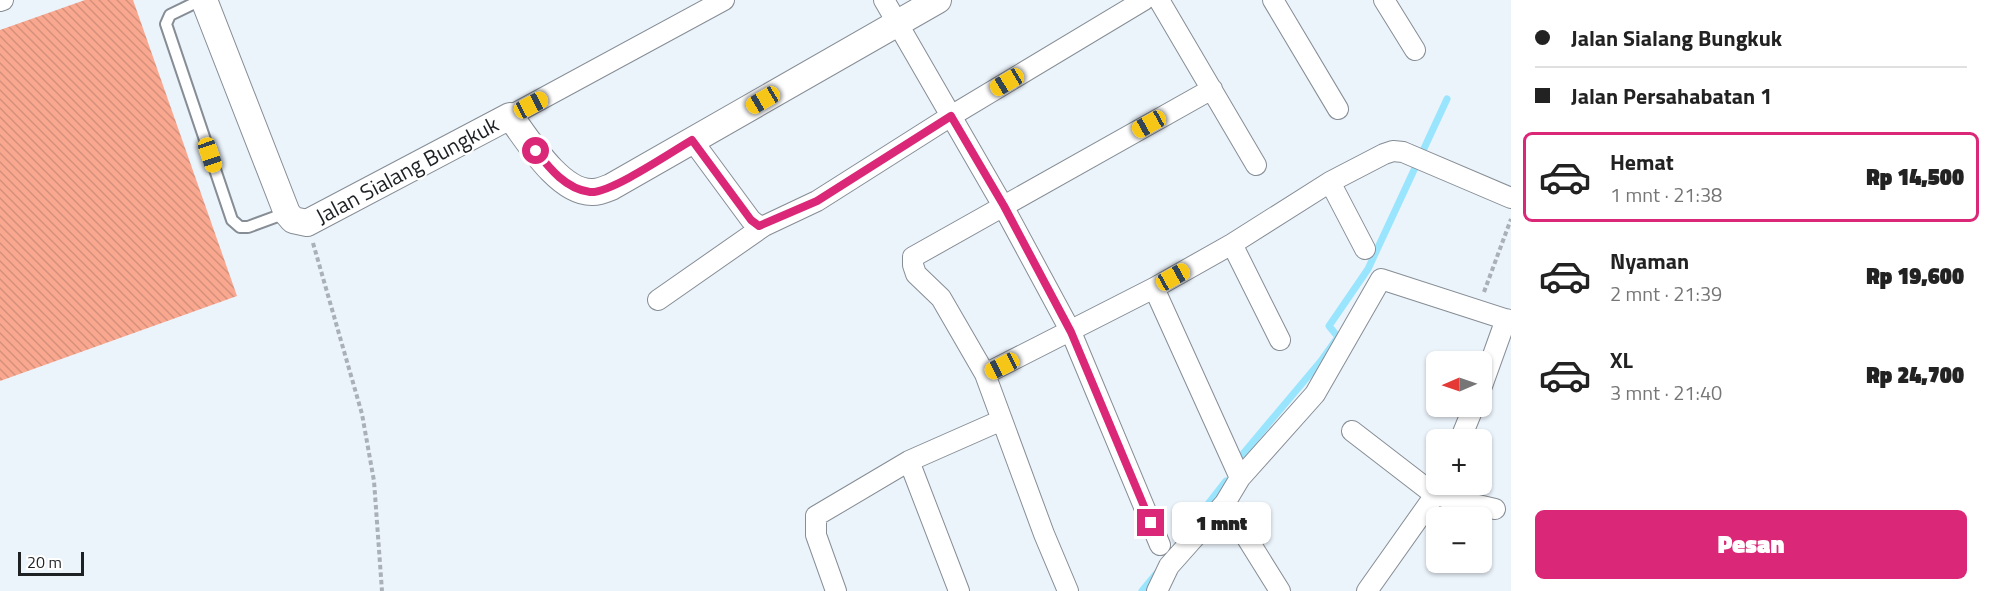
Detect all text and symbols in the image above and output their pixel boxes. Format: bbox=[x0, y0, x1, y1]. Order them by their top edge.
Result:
text: Jalan Sialang Bungkuk bbox=[1571, 21, 1782, 55]
car bbox=[987, 65, 1027, 99]
text: Jalan Persahabatan 1 bbox=[1571, 79, 1772, 113]
car bbox=[743, 83, 783, 117]
car bbox=[511, 89, 551, 121]
street label: Jalan Sialang Bungkuk bbox=[309, 107, 505, 233]
car bbox=[1129, 107, 1169, 141]
car bbox=[196, 135, 224, 175]
route start bbox=[522, 137, 549, 164]
text: Hemat bbox=[1610, 145, 1674, 179]
icon: car bbox=[1538, 150, 1592, 204]
text: Rp 14,500 bbox=[1866, 160, 1964, 194]
text: 1 mnt · 21:38 bbox=[1610, 179, 1722, 210]
text: Nyaman bbox=[1610, 244, 1689, 278]
icon: car bbox=[1538, 249, 1592, 303]
text: Rp 19,600 bbox=[1866, 259, 1964, 293]
car bbox=[1153, 260, 1193, 294]
text: 2 mnt · 21:39 bbox=[1610, 278, 1722, 309]
text: XL bbox=[1610, 343, 1633, 377]
icon: car bbox=[1538, 348, 1592, 402]
car bbox=[982, 350, 1022, 382]
north arrow bbox=[1426, 351, 1492, 417]
map controls bbox=[1426, 351, 1492, 573]
text: Rp 24,700 bbox=[1866, 358, 1964, 392]
text: 3 mnt · 21:40 bbox=[1610, 377, 1722, 408]
button: + bbox=[1426, 429, 1492, 495]
callout: 1 mnt bbox=[1172, 502, 1271, 544]
text: 1 mnt bbox=[1196, 507, 1247, 538]
button: − bbox=[1426, 507, 1492, 573]
route end bbox=[1137, 509, 1164, 536]
button: Pesan bbox=[1535, 510, 1967, 579]
scale bar bbox=[18, 549, 84, 576]
text: 20 m bbox=[27, 550, 62, 574]

